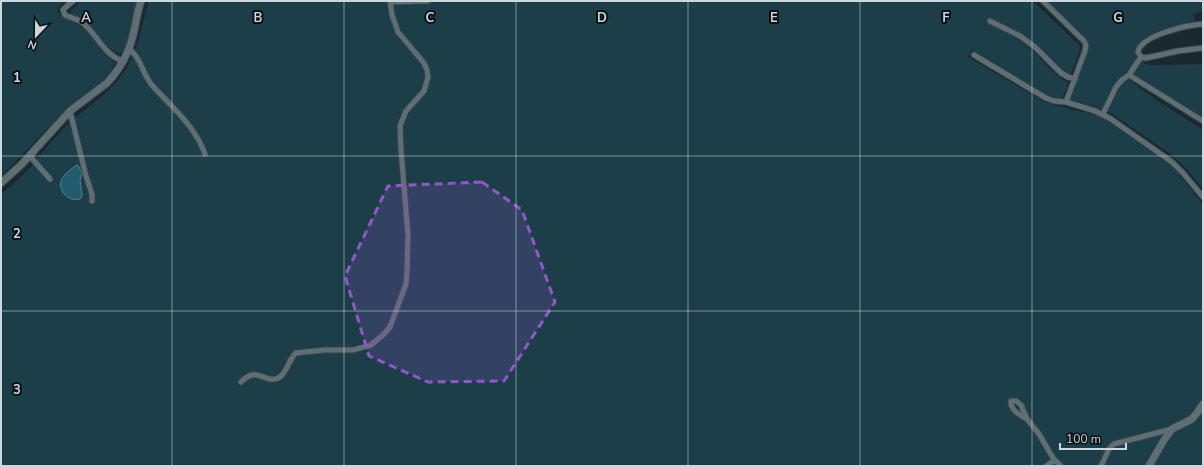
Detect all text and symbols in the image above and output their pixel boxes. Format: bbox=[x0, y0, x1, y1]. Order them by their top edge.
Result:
text: A bbox=[81, 9, 91, 27]
text: B bbox=[254, 9, 263, 27]
text: C bbox=[426, 9, 435, 27]
text: D bbox=[597, 9, 607, 27]
text: E bbox=[770, 9, 778, 27]
text: F bbox=[942, 9, 950, 27]
text: G bbox=[1113, 9, 1123, 27]
north arrow bbox=[16, 16, 56, 56]
text: N bbox=[26, 36, 39, 53]
text: 1 bbox=[13, 69, 21, 87]
text: 2 bbox=[13, 225, 21, 243]
text: 3 bbox=[13, 381, 21, 399]
scale bar bbox=[1060, 425, 1126, 451]
text: 100 m bbox=[1066, 431, 1101, 447]

